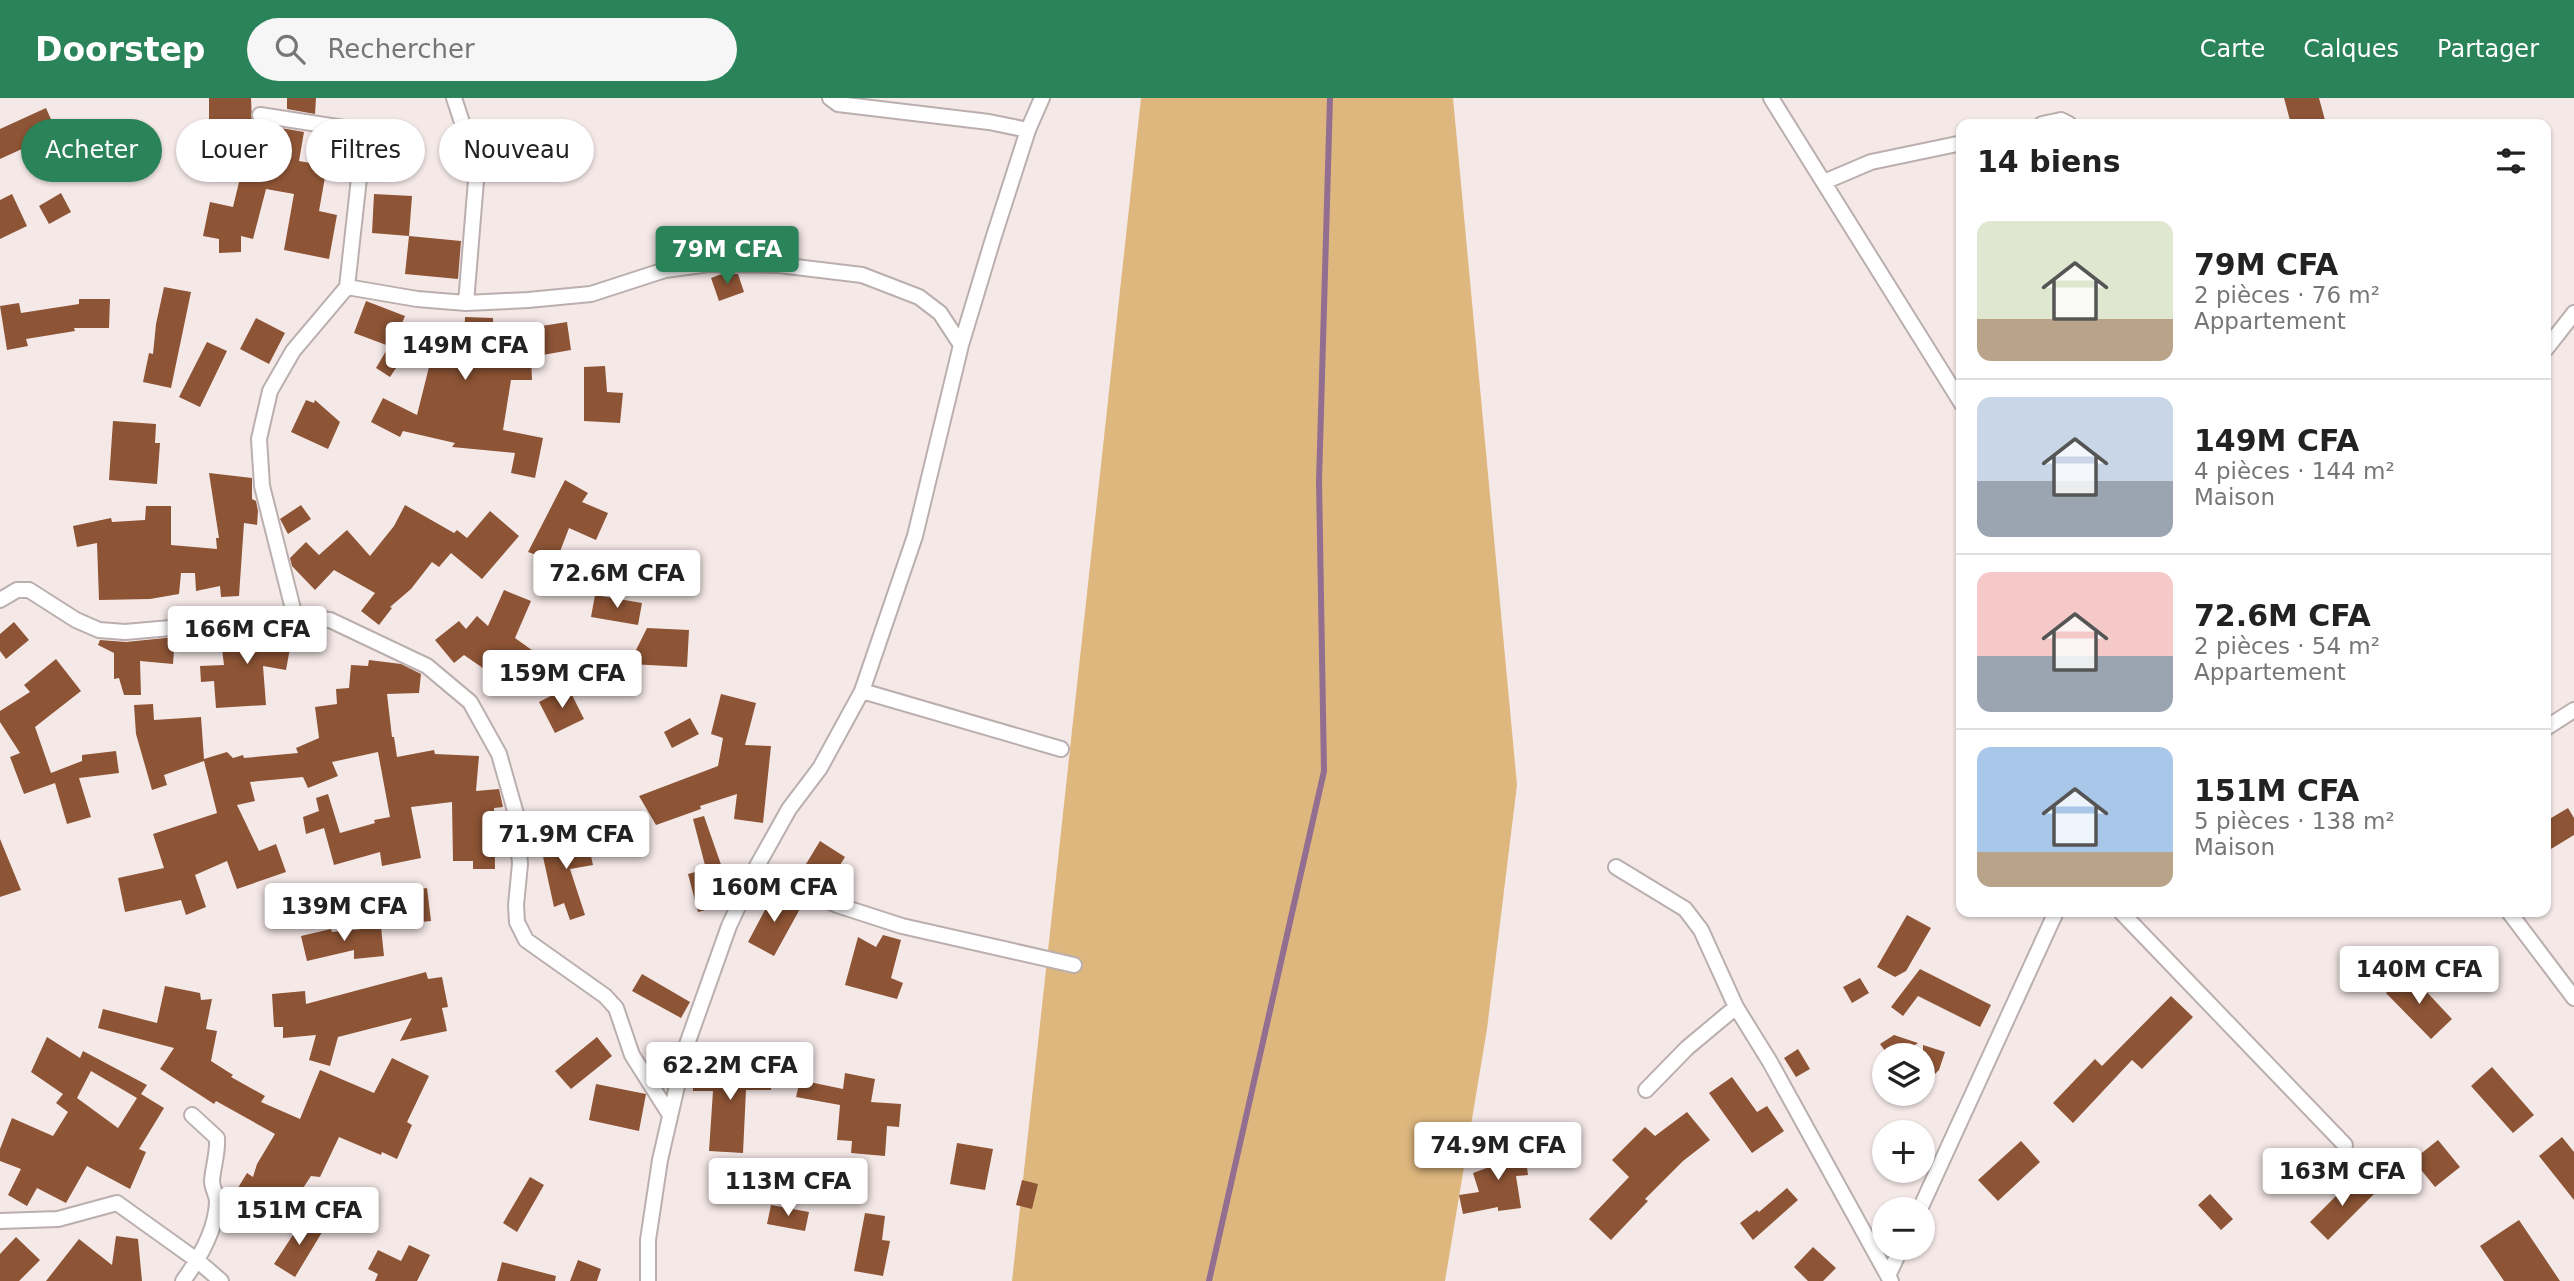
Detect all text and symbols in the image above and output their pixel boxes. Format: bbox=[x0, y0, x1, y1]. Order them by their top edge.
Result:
search box bbox=[247, 18, 737, 81]
text: Doorstep bbox=[35, 30, 205, 69]
icon: search bbox=[271, 30, 309, 68]
text: Rechercher bbox=[327, 34, 475, 64]
text: Carte bbox=[2200, 35, 2265, 63]
text: Calques bbox=[2303, 35, 2399, 63]
text: Partager bbox=[2437, 35, 2539, 63]
chip: Acheter bbox=[21, 119, 162, 182]
chip: Louer bbox=[176, 119, 292, 182]
chip: Filtres bbox=[306, 119, 425, 182]
chip: Nouveau bbox=[439, 119, 594, 182]
icon: filters bbox=[2492, 142, 2530, 180]
text: 14 biens bbox=[1977, 144, 2121, 179]
pin: 79M CFA bbox=[662, 226, 792, 286]
text: 79M CFA bbox=[672, 236, 782, 262]
text: 79M CFA bbox=[2194, 247, 2338, 282]
icon: home bbox=[2033, 249, 2117, 333]
text: 2 pièces · 76 m² bbox=[2194, 282, 2380, 308]
text: Appartement bbox=[2194, 308, 2346, 334]
pin: 149M CFA bbox=[393, 322, 537, 382]
text: 149M CFA bbox=[402, 332, 528, 358]
text: 149M CFA bbox=[2194, 423, 2359, 458]
icon: home bbox=[2033, 425, 2117, 509]
text: 4 pièces · 144 m² bbox=[2194, 458, 2395, 484]
text: Maison bbox=[2194, 484, 2275, 510]
pin: 72.6M CFA bbox=[537, 550, 697, 610]
text: 72.6M CFA bbox=[549, 560, 685, 586]
text: 72.6M CFA bbox=[2194, 598, 2371, 633]
icon: home bbox=[2033, 600, 2117, 684]
pin: 166M CFA bbox=[175, 606, 319, 666]
text: 166M CFA bbox=[184, 616, 310, 642]
text: 2 pièces · 54 m² bbox=[2194, 633, 2380, 659]
pin: 159M CFA bbox=[490, 650, 634, 710]
text: Appartement bbox=[2194, 659, 2346, 685]
text: 159M CFA bbox=[499, 660, 625, 686]
text: 151M CFA bbox=[2194, 773, 2359, 808]
icon: home bbox=[2033, 775, 2117, 859]
text: 5 pièces · 138 m² bbox=[2194, 808, 2395, 834]
pin: 71.9M CFA bbox=[486, 812, 646, 871]
text: 71.9M CFA bbox=[498, 821, 634, 847]
text: Maison bbox=[2194, 834, 2275, 860]
pin: 160M CFA bbox=[702, 864, 846, 924]
text: 160M CFA bbox=[711, 874, 837, 900]
pin: 139M CFA bbox=[272, 884, 416, 943]
text: 139M CFA bbox=[281, 893, 407, 919]
pin: 140M CFA bbox=[2347, 946, 2491, 1006]
text: 140M CFA bbox=[2356, 956, 2482, 982]
pin: 62.2M CFA bbox=[650, 1042, 810, 1102]
map controls bbox=[1872, 1043, 1935, 1260]
button: layers bbox=[1872, 1043, 1935, 1106]
text: 62.2M CFA bbox=[662, 1052, 798, 1078]
button: + bbox=[1872, 1120, 1935, 1183]
pin: 74.9M CFA bbox=[1418, 1122, 1578, 1182]
text: 74.9M CFA bbox=[1430, 1132, 1566, 1158]
pin: 163M CFA bbox=[2270, 1148, 2414, 1208]
pin: 113M CFA bbox=[716, 1158, 860, 1218]
text: 163M CFA bbox=[2279, 1158, 2405, 1184]
text: 113M CFA bbox=[725, 1168, 851, 1194]
pin: 151M CFA bbox=[227, 1188, 371, 1247]
text: 151M CFA bbox=[236, 1197, 362, 1223]
button: − bbox=[1872, 1197, 1935, 1260]

